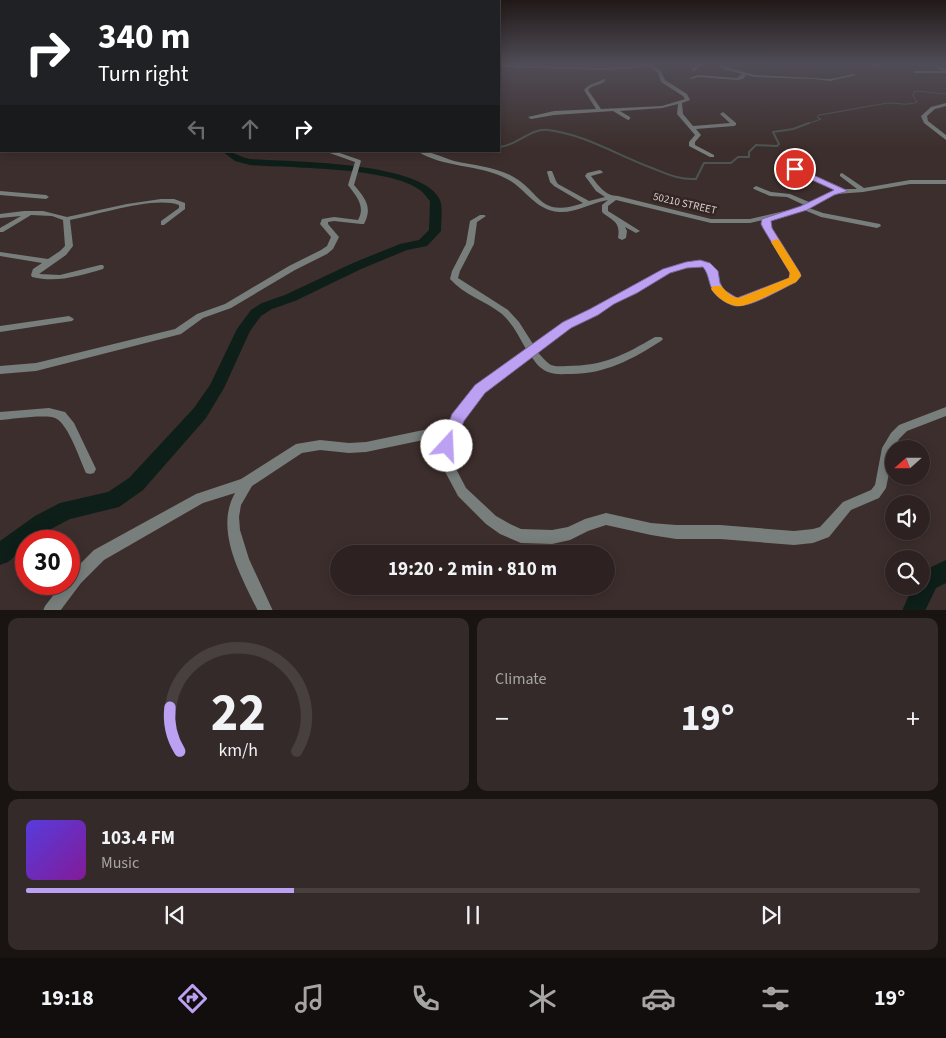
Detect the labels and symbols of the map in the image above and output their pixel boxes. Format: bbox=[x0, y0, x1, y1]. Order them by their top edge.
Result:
pin bbox=[774, 148, 816, 190]
street label: 50210 STREET bbox=[652, 189, 718, 218]
position arrow bbox=[420, 419, 472, 471]
north arrow bbox=[885, 440, 930, 485]
speed limit sign: 30 bbox=[15, 530, 80, 595]

